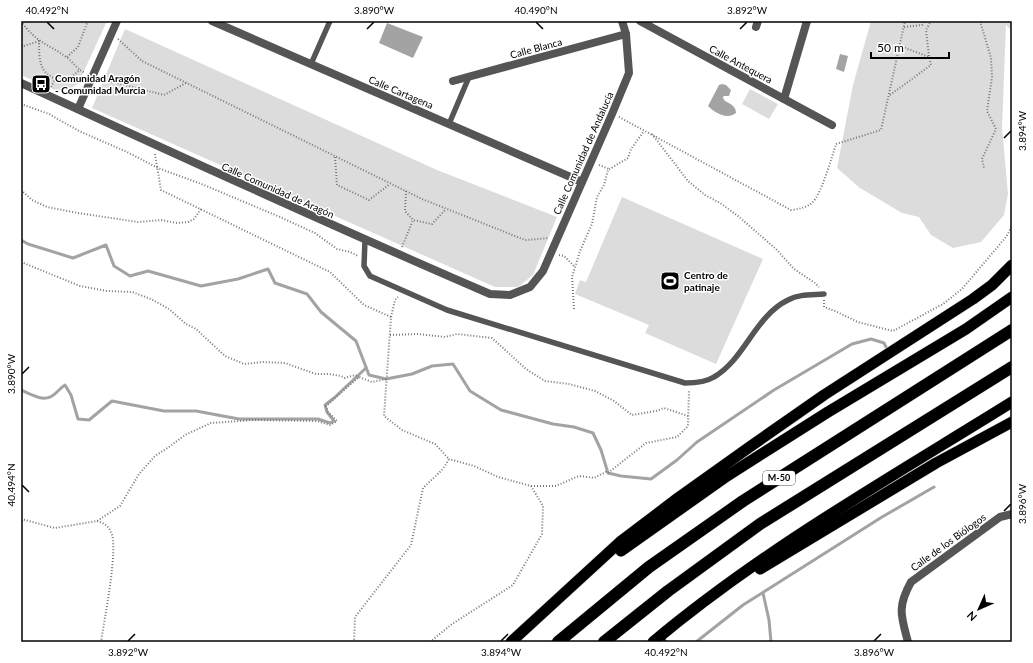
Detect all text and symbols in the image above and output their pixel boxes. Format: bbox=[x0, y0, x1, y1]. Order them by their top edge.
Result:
text: 40.492°N bbox=[25, 4, 69, 16]
text: 3.890°W bbox=[354, 4, 395, 16]
text: 40.490°N bbox=[514, 4, 558, 16]
text: 3.892°W bbox=[727, 4, 768, 16]
scale bar bbox=[871, 34, 949, 60]
street label: Calle Blanca bbox=[509, 35, 563, 61]
text: 50 m bbox=[877, 40, 904, 55]
street label: Calle Antequera bbox=[707, 42, 775, 86]
place label: Comunidad Aragón - Comunidad Murcia bbox=[55, 72, 145, 96]
bus stop icon: Comunidad Aragón - Comunidad Murcia bbox=[30, 73, 52, 95]
street label: Calle Cartagena bbox=[367, 73, 435, 111]
street label: Calle Comunidad de Andalucía bbox=[550, 90, 616, 216]
text: 3.894°W bbox=[1016, 110, 1028, 151]
street label: Calle Comunidad de Aragón bbox=[220, 160, 336, 220]
place label: Centro de patinaje bbox=[684, 269, 729, 293]
sports icon: Centro de patinaje bbox=[659, 270, 681, 292]
text: 3.890°W bbox=[5, 353, 17, 394]
text: 40.494°N bbox=[5, 463, 17, 507]
road number: M-50 bbox=[763, 471, 795, 485]
text: 3.896°W bbox=[1016, 483, 1028, 524]
street label: Calle de los Biólogos bbox=[908, 511, 988, 573]
north arrow bbox=[959, 589, 999, 629]
text: N bbox=[964, 609, 979, 624]
text: 3.892°W bbox=[108, 646, 149, 658]
text: 3.894°W bbox=[481, 646, 522, 658]
text: 40.492°N bbox=[644, 646, 688, 658]
text: 3.896°W bbox=[854, 646, 895, 658]

